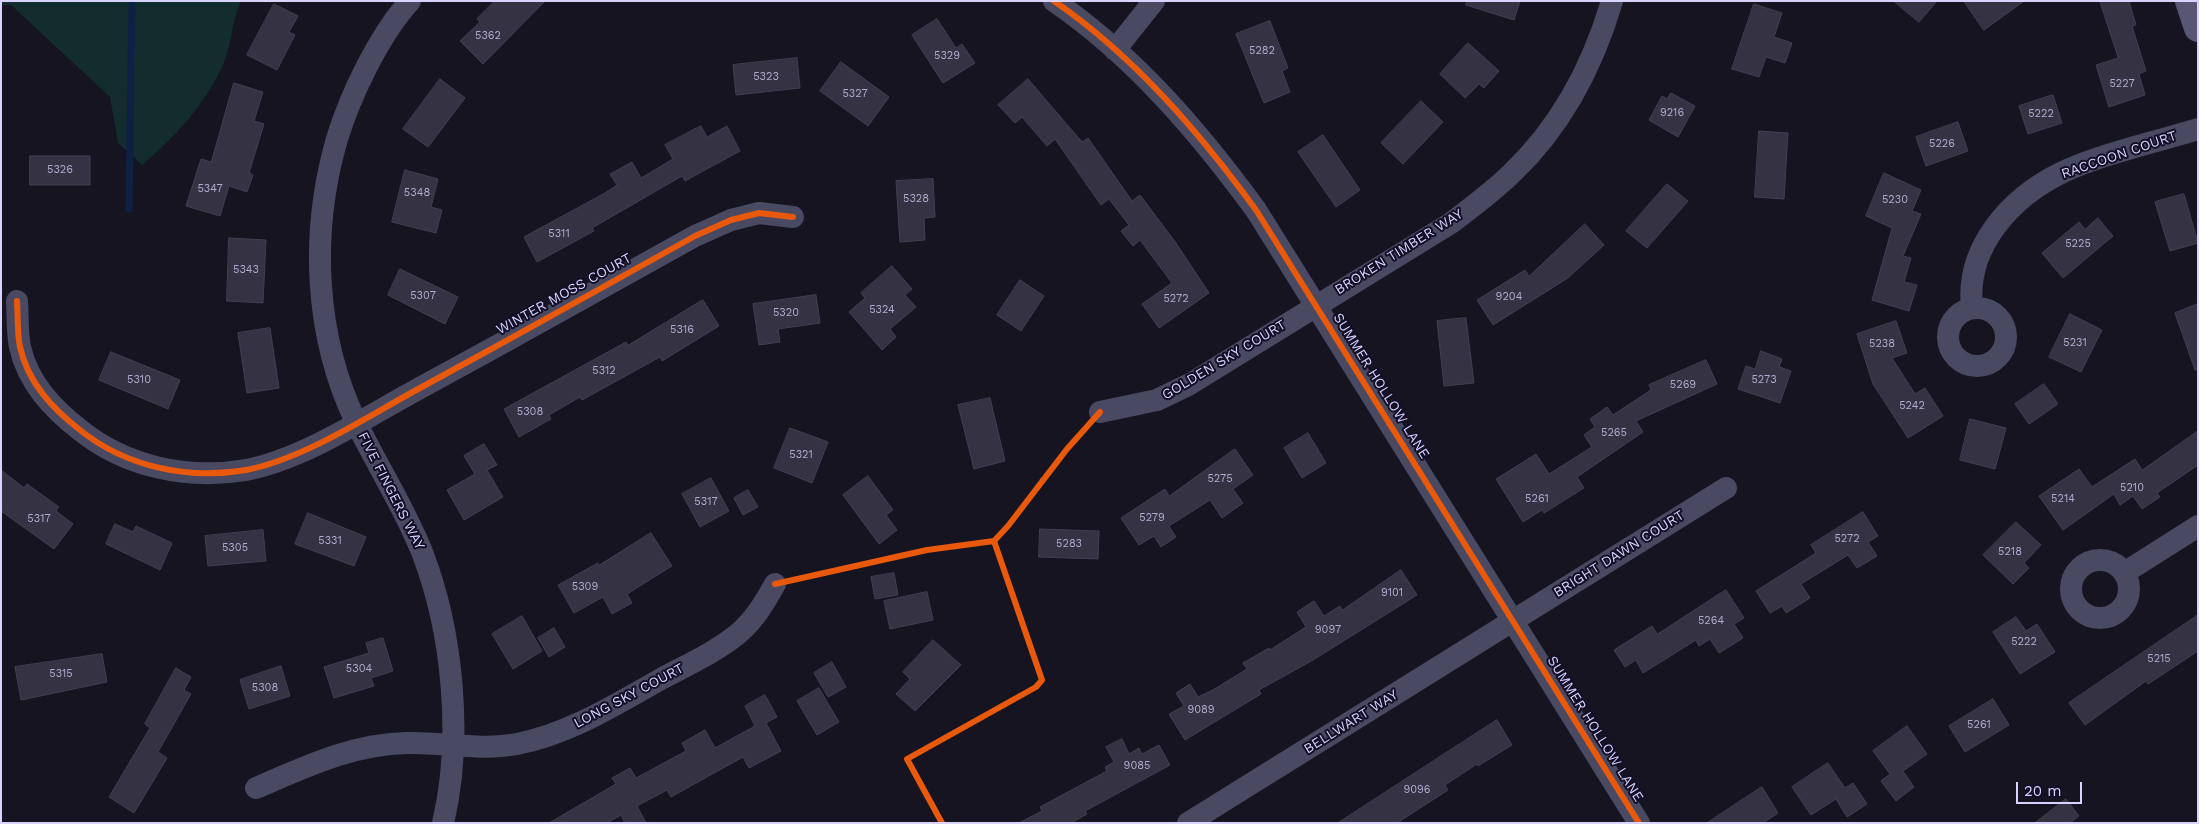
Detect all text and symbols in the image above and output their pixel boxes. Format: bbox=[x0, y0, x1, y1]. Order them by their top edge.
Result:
house number: 5362 bbox=[475, 29, 501, 43]
house number: 5282 bbox=[1249, 44, 1275, 58]
house number: 5329 bbox=[934, 49, 960, 63]
house number: 5323 bbox=[753, 70, 779, 84]
house number: 5227 bbox=[2109, 77, 2135, 91]
house number: 5327 bbox=[842, 87, 868, 101]
house number: 9216 bbox=[1660, 106, 1684, 120]
house number: 5222 bbox=[2028, 107, 2054, 121]
street label: RACCOON COURT bbox=[2059, 127, 2179, 183]
house number: 5226 bbox=[1929, 137, 1955, 151]
house number: 5326 bbox=[47, 163, 73, 177]
house number: 5347 bbox=[197, 182, 223, 196]
house number: 5348 bbox=[404, 186, 430, 200]
house number: 5328 bbox=[903, 192, 929, 206]
house number: 5230 bbox=[1882, 193, 1908, 207]
street label: BROKEN TIMBER WAY bbox=[1332, 206, 1466, 298]
house number: 5311 bbox=[548, 227, 570, 241]
house number: 5225 bbox=[2065, 237, 2091, 251]
street label: WINTER MOSS COURT bbox=[493, 250, 635, 338]
house number: 5343 bbox=[233, 263, 259, 277]
house number: 5307 bbox=[410, 289, 436, 303]
house number: 9204 bbox=[1496, 290, 1522, 304]
house number: 5272 bbox=[1163, 292, 1189, 306]
house number: 5324 bbox=[869, 303, 895, 317]
house number: 5320 bbox=[773, 306, 799, 320]
street label: SUMMER HOLLOW LANE bbox=[1329, 310, 1433, 462]
street label: GOLDEN SKY COURT bbox=[1159, 316, 1289, 404]
house number: 5316 bbox=[670, 323, 694, 337]
house number: 5231 bbox=[2063, 336, 2087, 350]
house number: 5238 bbox=[1869, 337, 1895, 351]
house number: 5312 bbox=[592, 364, 616, 378]
house number: 5310 bbox=[127, 373, 151, 387]
house number: 5273 bbox=[1751, 373, 1777, 387]
house number: 5269 bbox=[1670, 378, 1696, 392]
house number: 5242 bbox=[1899, 399, 1925, 413]
house number: 5308 bbox=[517, 405, 543, 419]
house number: 5265 bbox=[1601, 426, 1627, 440]
street label: FIVE FINGERS WAY bbox=[354, 429, 428, 553]
house number: 5321 bbox=[789, 448, 813, 462]
house number: 5275 bbox=[1207, 472, 1233, 486]
house number: 5210 bbox=[2120, 481, 2144, 495]
house number: 5261 bbox=[1525, 492, 1549, 506]
house number: 5214 bbox=[2051, 492, 2075, 506]
house number: 5317 bbox=[694, 495, 718, 509]
street label: BRIGHT DAWN COURT bbox=[1551, 507, 1687, 601]
house number: 5279 bbox=[1139, 511, 1165, 525]
house number: 5317 bbox=[27, 512, 51, 526]
house number: 5272 bbox=[1834, 532, 1860, 546]
house number: 5331 bbox=[318, 534, 342, 548]
house number: 5283 bbox=[1056, 537, 1082, 551]
house number: 5305 bbox=[222, 541, 248, 555]
house number: 5218 bbox=[1998, 545, 2022, 559]
house number: 5309 bbox=[572, 580, 598, 594]
house number: 9101 bbox=[1381, 586, 1403, 600]
house number: 5264 bbox=[1698, 614, 1724, 628]
house number: 9097 bbox=[1315, 623, 1341, 637]
house number: 5222 bbox=[2011, 635, 2037, 649]
house number: 5215 bbox=[2147, 652, 2171, 666]
street label: SUMMER HOLLOW LANE bbox=[1543, 653, 1647, 805]
street label: LONG SKY COURT bbox=[571, 660, 687, 732]
house number: 5304 bbox=[346, 662, 372, 676]
house number: 5315 bbox=[49, 667, 73, 681]
house number: 5308 bbox=[252, 681, 278, 695]
street label: BELLWART WAY bbox=[1301, 686, 1401, 758]
house number: 9089 bbox=[1187, 703, 1215, 717]
house number: 5261 bbox=[1967, 718, 1991, 732]
house number: 9085 bbox=[1124, 759, 1150, 773]
scale bar bbox=[2019, 772, 2085, 804]
text: 20 m bbox=[2024, 782, 2062, 800]
house number: 9096 bbox=[1403, 783, 1431, 797]

